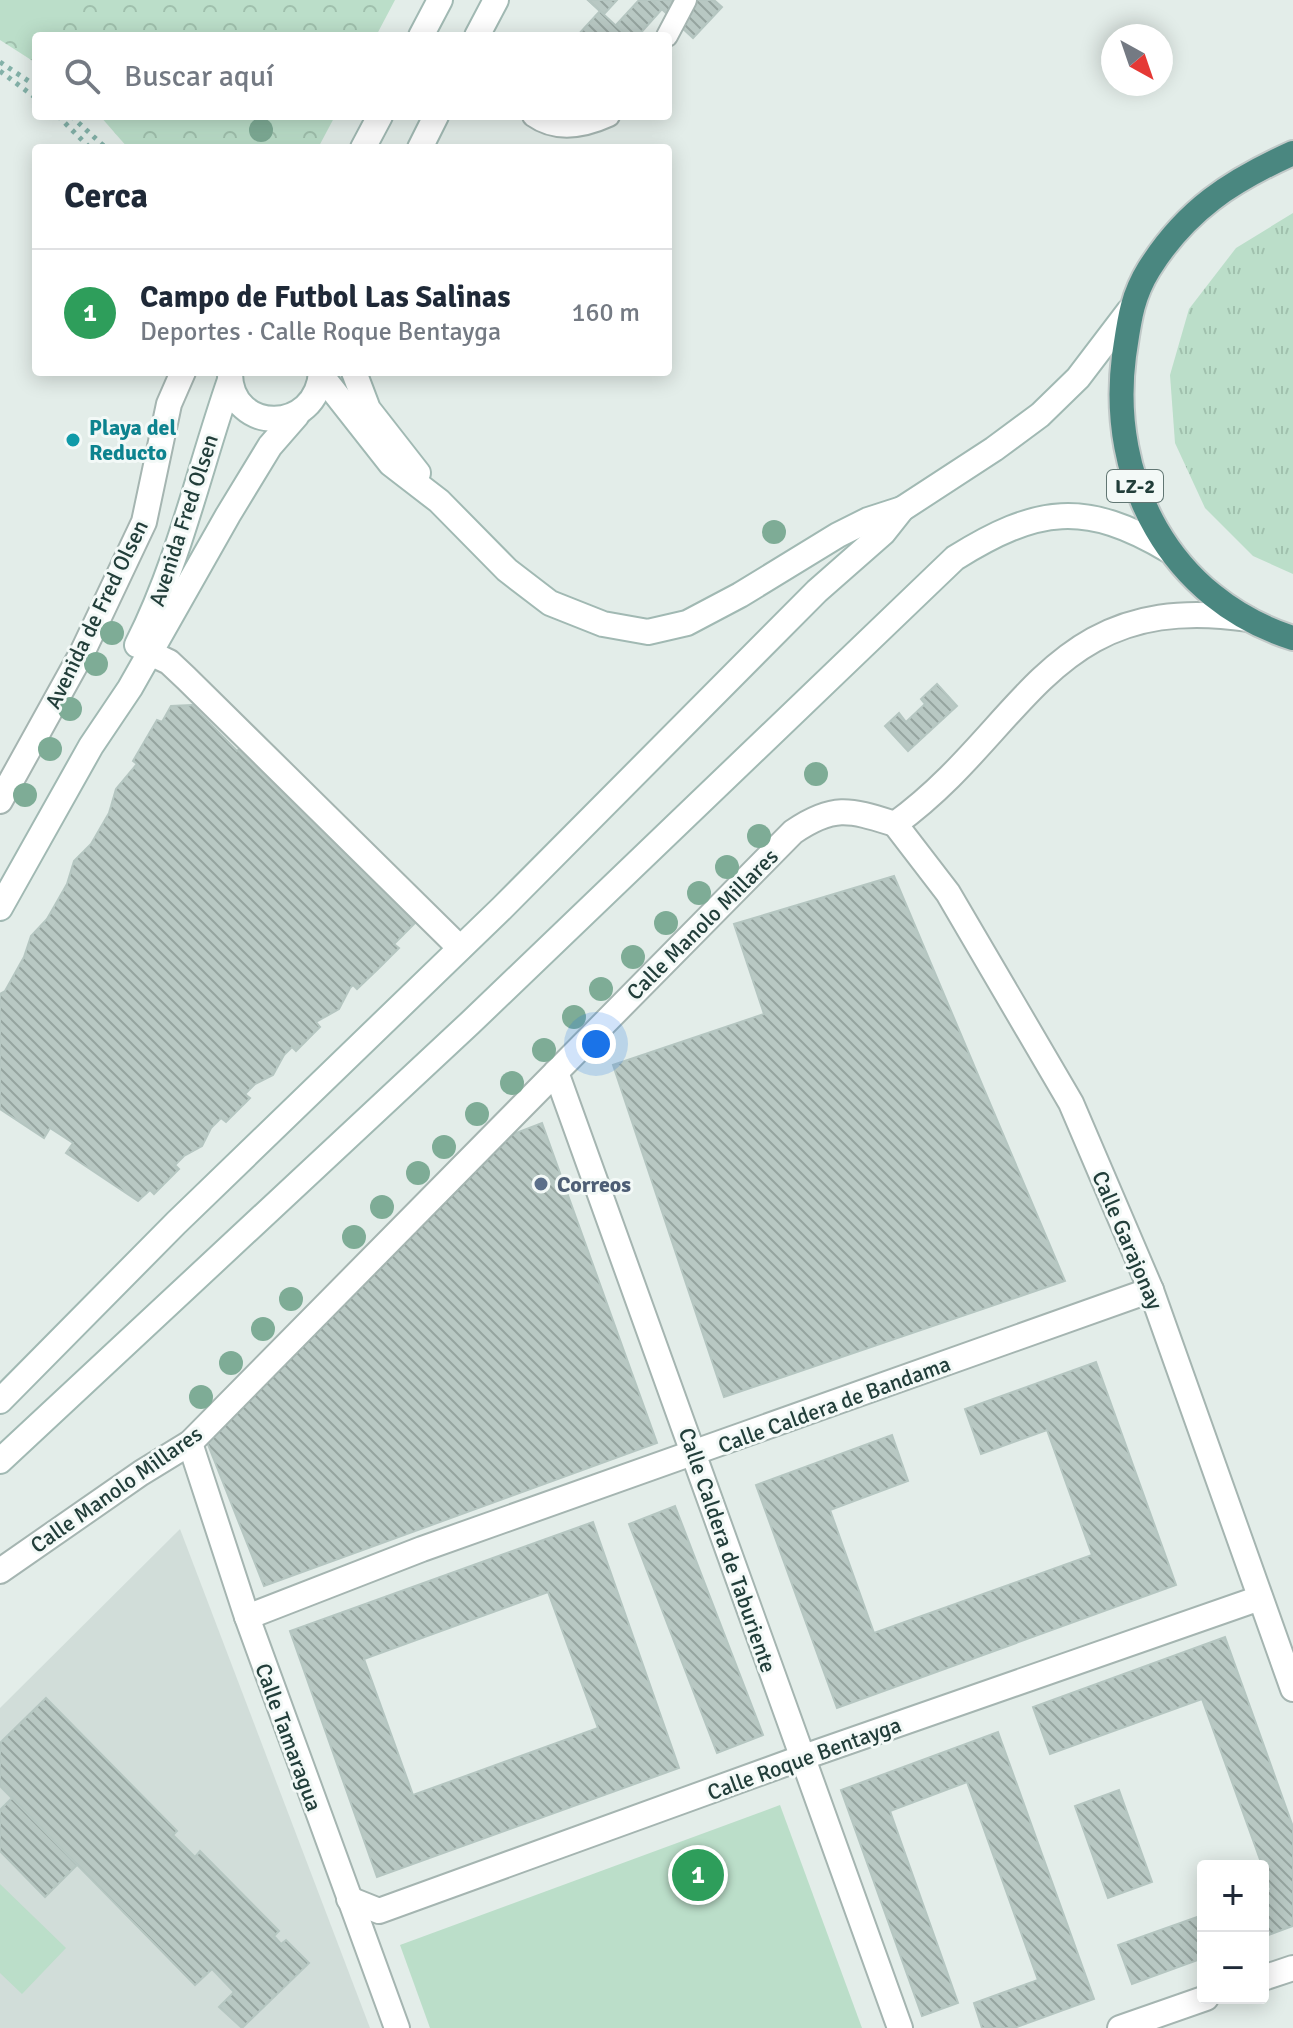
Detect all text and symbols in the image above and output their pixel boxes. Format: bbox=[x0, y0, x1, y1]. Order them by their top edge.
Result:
north arrow bbox=[1101, 24, 1173, 96]
search box bbox=[32, 32, 672, 120]
icon: search bbox=[60, 54, 104, 98]
text: Buscar aquí bbox=[124, 58, 274, 95]
text: Cerca bbox=[64, 175, 148, 217]
text: Campo de Futbol Las Salinas bbox=[140, 279, 511, 316]
text: 1 bbox=[83, 297, 97, 329]
text: 160 m bbox=[571, 297, 640, 329]
text: Deportes · Calle Roque Bentayga bbox=[140, 316, 501, 348]
place label: Playa del Reducto bbox=[89, 414, 176, 466]
marker: Playa del Reducto bbox=[64, 431, 82, 449]
street label: Avenida Fred Olsen bbox=[143, 431, 224, 610]
road number: LZ-2 bbox=[1107, 470, 1163, 502]
street label: Avenida de Fred Olsen bbox=[39, 515, 154, 713]
street label: Calle Manolo Millares bbox=[621, 843, 784, 1006]
your location bbox=[576, 1024, 616, 1064]
street label: Calle Garajonay bbox=[1086, 1167, 1169, 1314]
place label: Correos bbox=[557, 1171, 631, 1198]
marker: Correos bbox=[532, 1175, 550, 1193]
street label: Calle Caldera de Bandama bbox=[714, 1350, 954, 1459]
street label: Calle Manolo Millares bbox=[25, 1420, 207, 1559]
street label: Calle Caldera de Taburiente bbox=[673, 1424, 782, 1676]
street label: Calle Tamaragua bbox=[249, 1660, 328, 1815]
street label: Calle Roque Bentayga bbox=[704, 1711, 905, 1806]
pin: 1 bbox=[672, 1845, 724, 1905]
map controls bbox=[1197, 1860, 1269, 2004]
button: + bbox=[1197, 1860, 1269, 1932]
button: − bbox=[1197, 1932, 1269, 2004]

